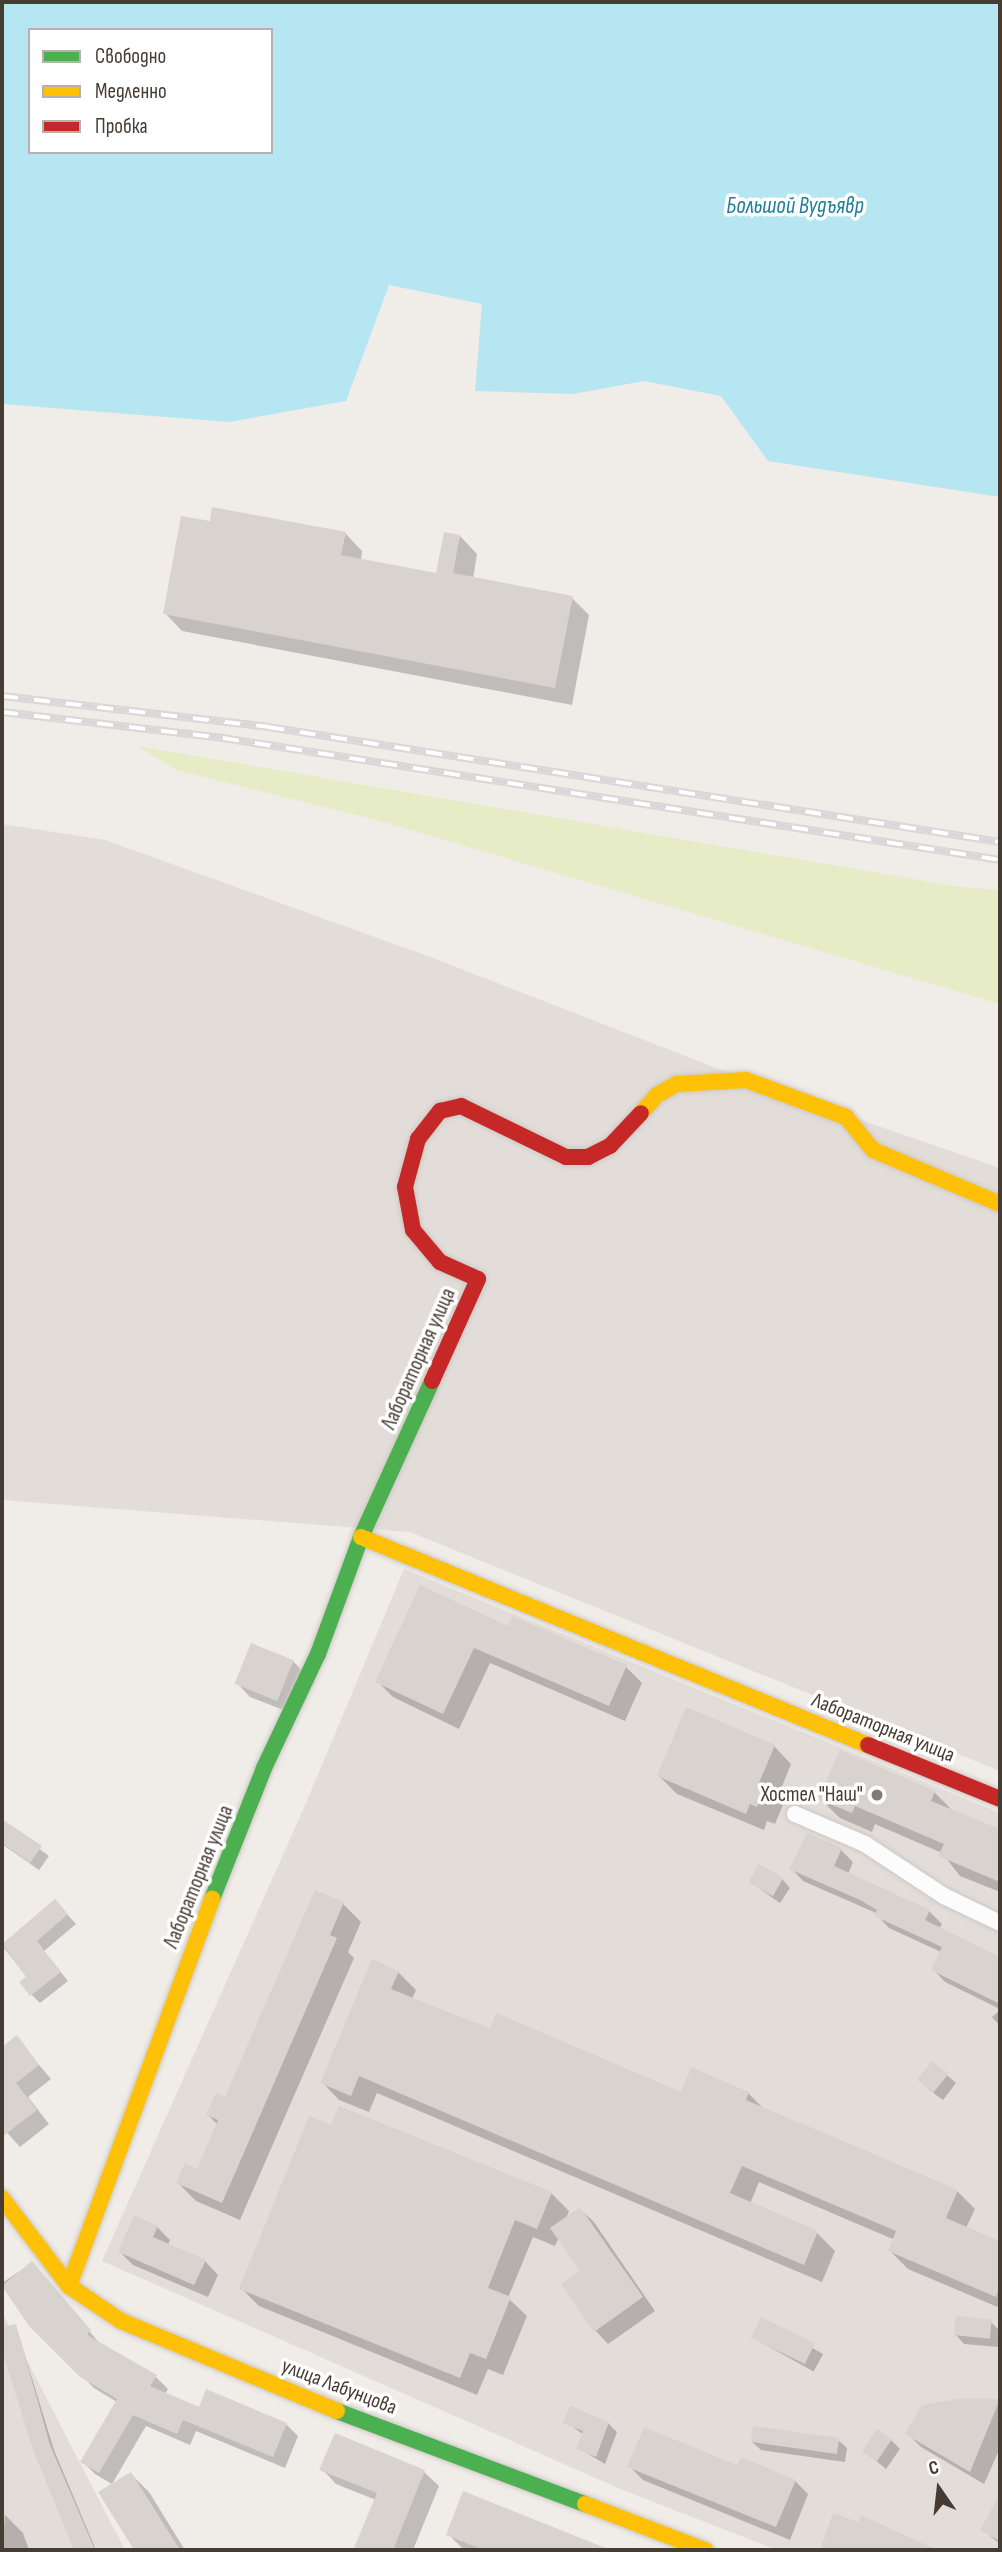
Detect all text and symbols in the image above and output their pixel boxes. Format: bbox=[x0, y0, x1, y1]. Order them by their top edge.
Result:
legend bbox=[28, 28, 273, 154]
text: Свободно bbox=[95, 44, 166, 69]
text: Медленно bbox=[95, 79, 167, 104]
text: Пробка bbox=[95, 114, 148, 139]
water label: Большой Вудъявр bbox=[726, 192, 864, 220]
street label: Лабораторная улица bbox=[377, 1285, 461, 1433]
street label: Лабораторная улица bbox=[808, 1688, 958, 1768]
place label: Хостел "Наш" bbox=[761, 1782, 863, 1808]
marker: Хостел "Наш" bbox=[869, 1787, 885, 1803]
street label: Лабораторная улица bbox=[159, 1802, 239, 1952]
street label: улица Лабунцова bbox=[278, 2353, 400, 2421]
north arrow bbox=[904, 2454, 974, 2524]
text: С bbox=[926, 2456, 941, 2480]

